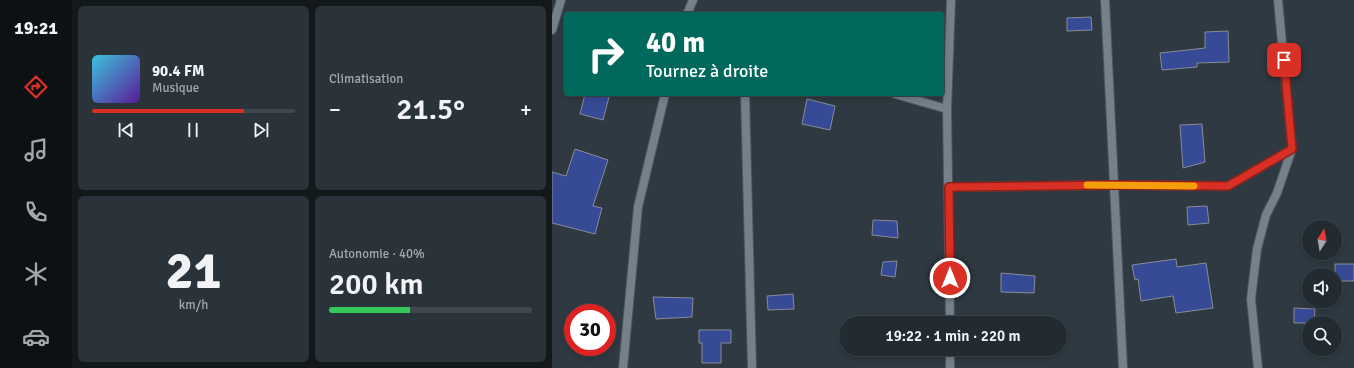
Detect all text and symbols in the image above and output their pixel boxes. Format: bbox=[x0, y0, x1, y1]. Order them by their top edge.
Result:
text: 19:21 bbox=[14, 17, 58, 39]
text: 40 m bbox=[646, 26, 705, 60]
icon: right bbox=[580, 28, 632, 80]
pin bbox=[1267, 43, 1301, 77]
icon: arrive bbox=[1273, 49, 1295, 71]
text: Tournez à droite bbox=[646, 60, 768, 82]
text: 90.4 FM bbox=[152, 62, 204, 80]
text: Climatisation bbox=[329, 71, 403, 87]
icon: directions bbox=[22, 73, 50, 101]
text: Musique bbox=[152, 80, 199, 96]
text: 21.5° bbox=[396, 91, 465, 128]
text: − bbox=[329, 96, 341, 123]
text: + bbox=[520, 96, 532, 123]
icon: previous bbox=[115, 119, 137, 141]
icon: pause bbox=[182, 119, 204, 141]
icon: next bbox=[250, 119, 272, 141]
icon: music bbox=[22, 136, 50, 164]
icon: phone bbox=[22, 198, 50, 226]
north arrow bbox=[1302, 220, 1342, 260]
map controls bbox=[1302, 220, 1342, 356]
text: 21 bbox=[165, 239, 222, 303]
text: Autonomie · 40% bbox=[329, 246, 425, 262]
position arrow bbox=[929, 257, 971, 299]
icon: climate bbox=[22, 260, 50, 288]
text: 200 km bbox=[329, 266, 424, 303]
button: sound bbox=[1302, 268, 1342, 308]
text: km/h bbox=[179, 297, 208, 313]
speed limit sign: 30 bbox=[564, 304, 616, 356]
button: search bbox=[1302, 316, 1342, 356]
icon: car bbox=[22, 323, 50, 351]
text: 19:22 · 1 min · 220 m bbox=[886, 327, 1020, 345]

